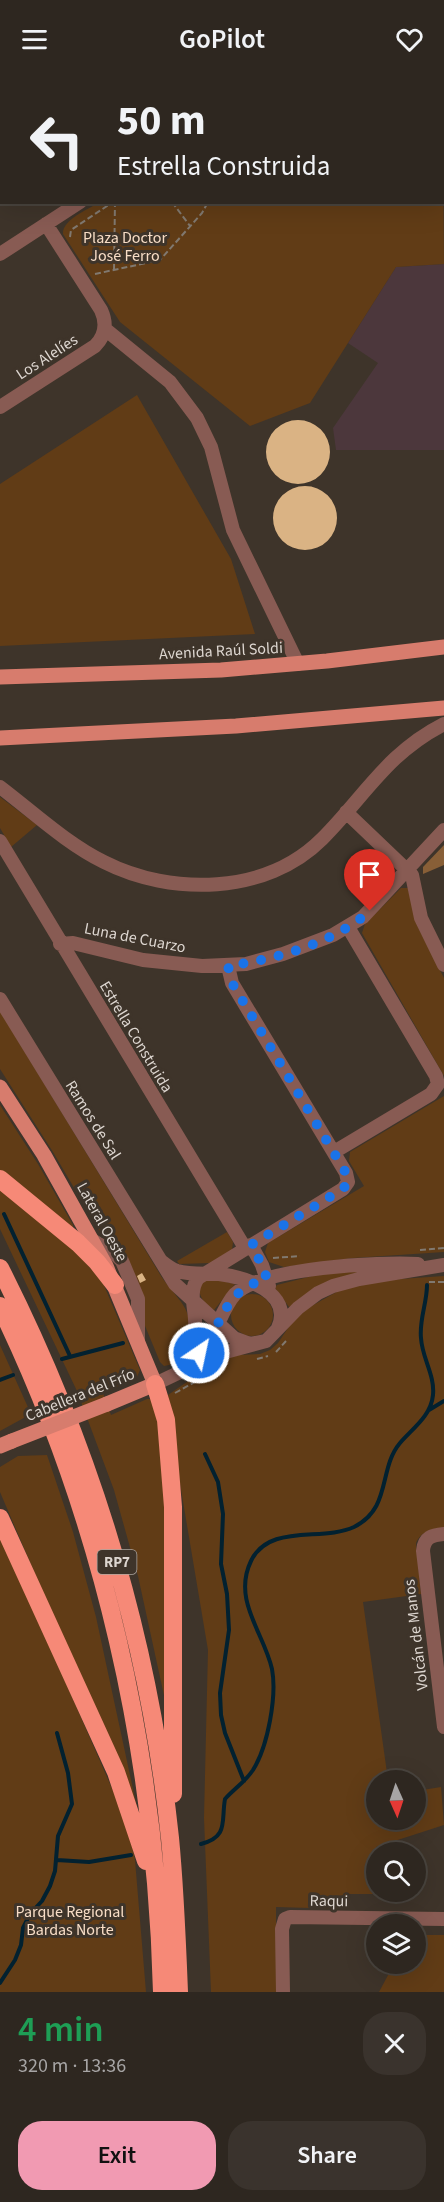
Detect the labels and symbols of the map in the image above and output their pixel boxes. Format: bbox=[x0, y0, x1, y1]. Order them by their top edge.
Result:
park label: Plaza Doctor José Ferro bbox=[83, 227, 167, 267]
street label: Los Alelíes bbox=[12, 329, 82, 385]
street label: Avenida Raúl Soldi bbox=[159, 637, 283, 665]
pin bbox=[344, 849, 395, 911]
street label: Luna de Cuarzo bbox=[82, 917, 188, 959]
street label: Estrella Construida bbox=[94, 977, 178, 1097]
street label: Ramos de Sal bbox=[60, 1076, 126, 1164]
street label: Lateral Oeste bbox=[71, 1178, 133, 1266]
position arrow bbox=[167, 1321, 231, 1385]
street label: Cabellera del Frío bbox=[22, 1363, 138, 1427]
road number: RP7 bbox=[98, 1550, 136, 1574]
street label: Volcán de Manos bbox=[398, 1578, 434, 1692]
north arrow bbox=[366, 1770, 426, 1830]
street label: Raqui bbox=[309, 1890, 349, 1912]
park label: Parque Regional Bardas Norte bbox=[16, 1901, 124, 1941]

